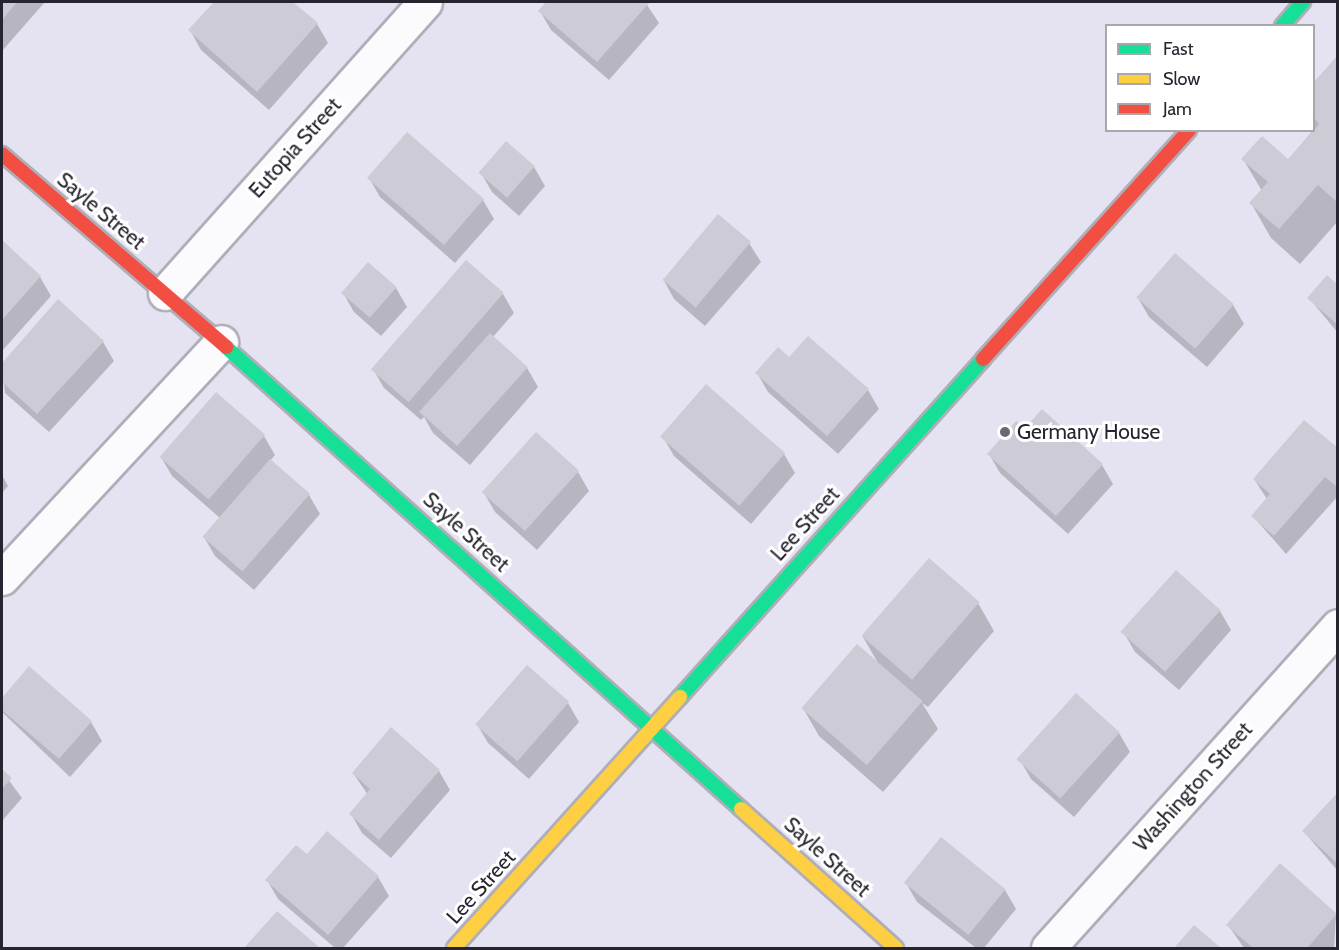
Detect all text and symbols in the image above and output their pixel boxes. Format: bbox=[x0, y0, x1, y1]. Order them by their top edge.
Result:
legend bbox=[1105, 24, 1315, 132]
text: Fast bbox=[1163, 38, 1194, 60]
text: Slow bbox=[1163, 68, 1200, 90]
street label: Eutopia Street bbox=[244, 93, 346, 203]
text: Jam bbox=[1163, 98, 1192, 120]
street label: Sayle Street bbox=[52, 167, 150, 255]
place label: Germany House bbox=[1017, 419, 1160, 445]
marker: Germany House bbox=[998, 425, 1012, 439]
street label: Lee Street bbox=[765, 482, 845, 566]
street label: Sayle Street bbox=[418, 487, 514, 577]
street label: Washington Street bbox=[1128, 717, 1258, 857]
street label: Sayle Street bbox=[779, 812, 875, 902]
street label: Lee Street bbox=[441, 845, 521, 929]

